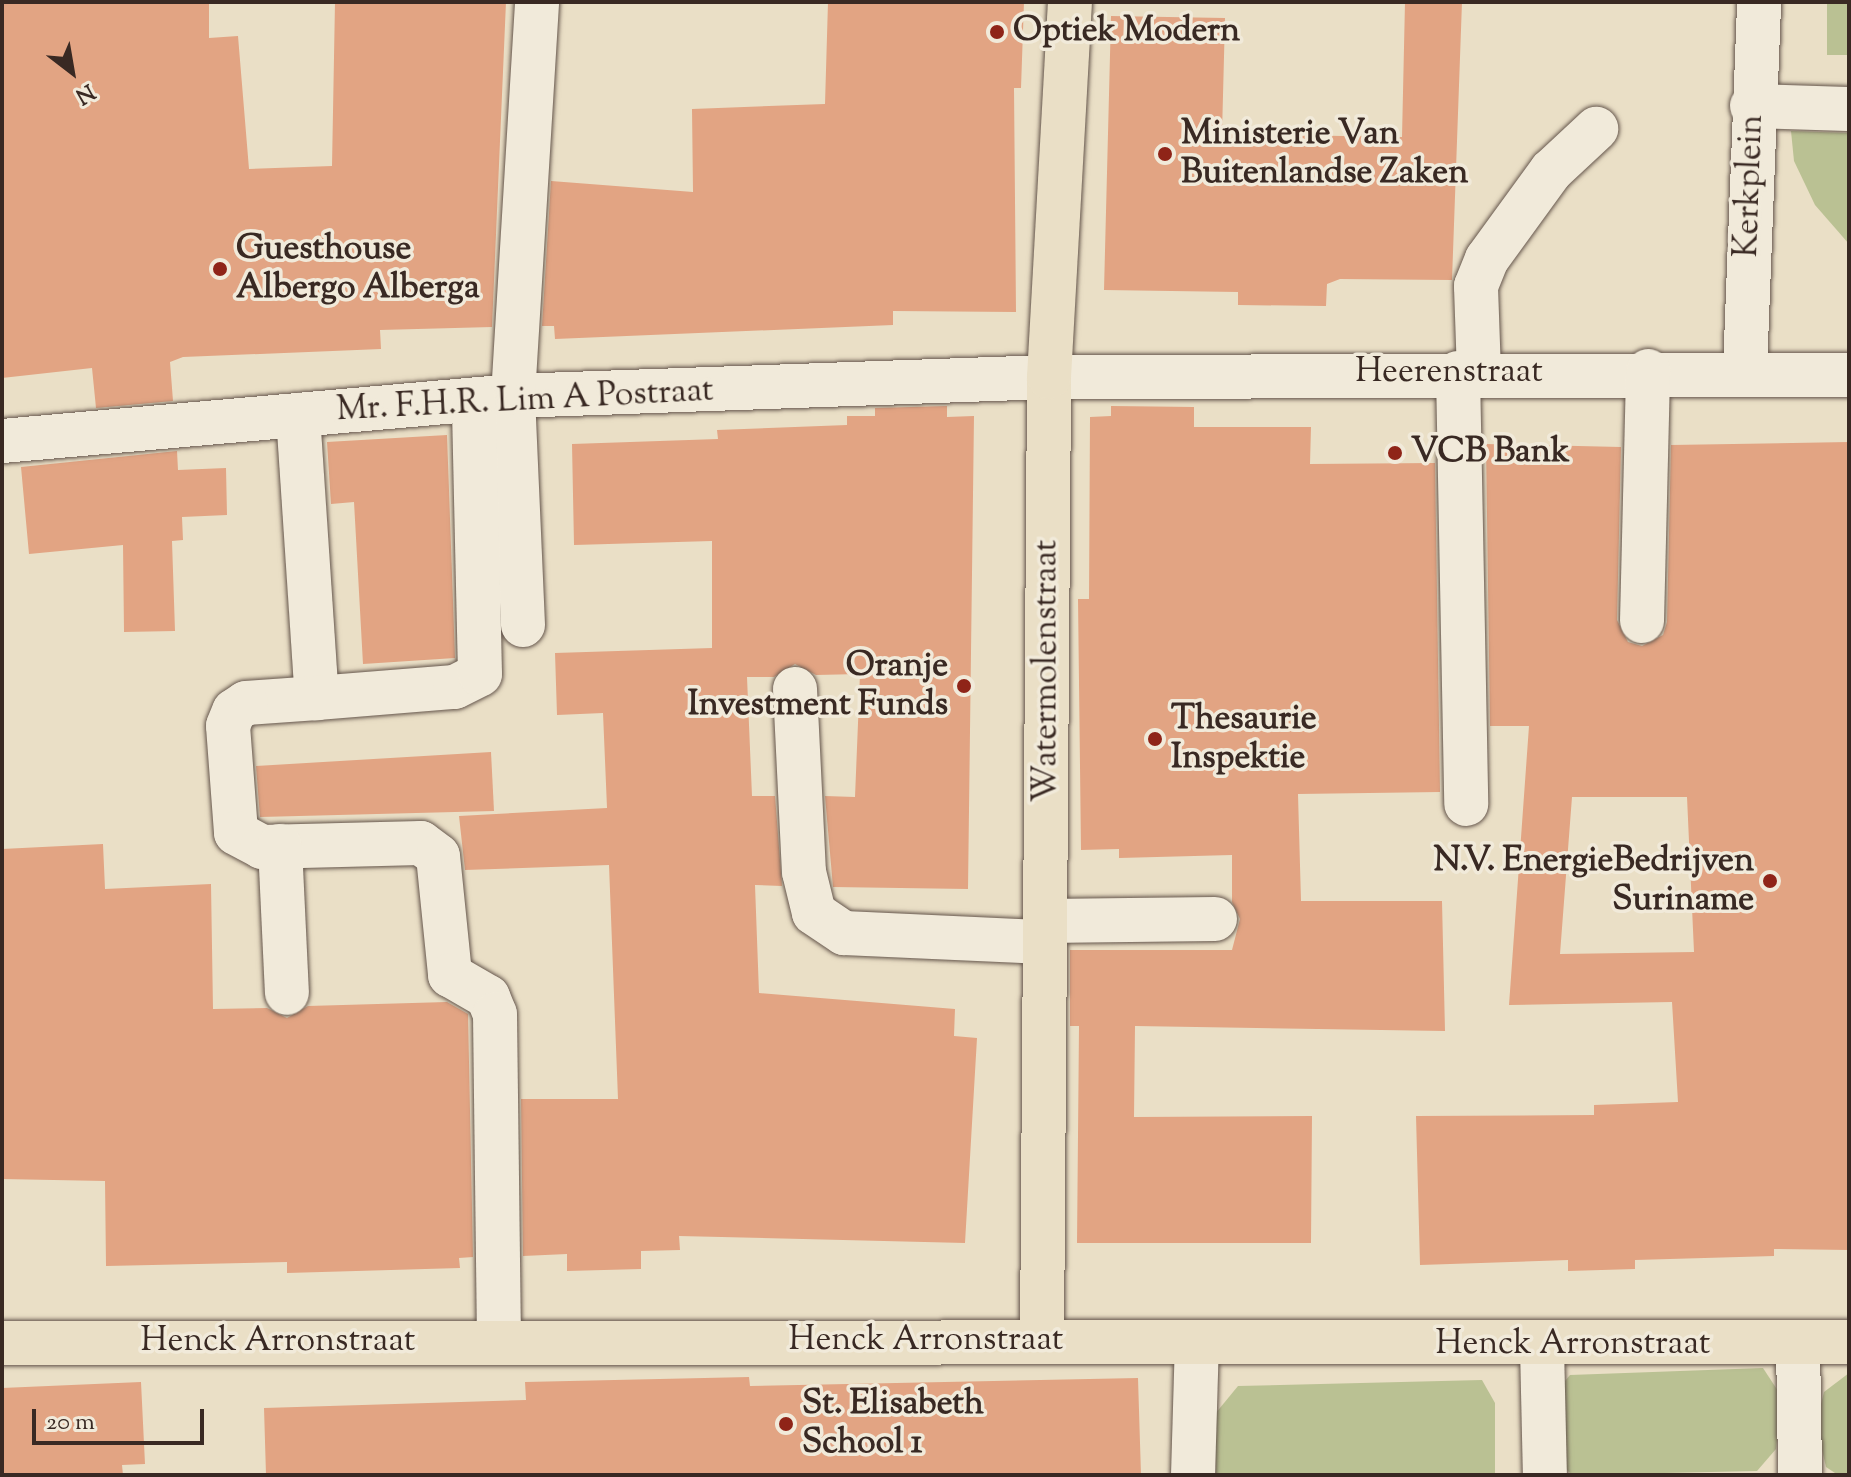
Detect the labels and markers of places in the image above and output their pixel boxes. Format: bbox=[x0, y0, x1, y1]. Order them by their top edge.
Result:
place label: Optiek Modern bbox=[1013, 12, 1240, 52]
marker: Optiek Modern bbox=[988, 23, 1006, 41]
place label: Ministerie Van Buitenlandse Zaken bbox=[1181, 114, 1468, 194]
marker: Ministerie Van Buitenlandse Zaken bbox=[1156, 145, 1174, 163]
place label: Guesthouse Albergo Alberga bbox=[236, 229, 480, 308]
marker: Guesthouse Albergo Alberga bbox=[211, 260, 229, 278]
place label: VCB Bank bbox=[1411, 433, 1569, 473]
marker: VCB Bank bbox=[1386, 444, 1404, 462]
place label: Oranje Investment Funds bbox=[688, 646, 948, 726]
marker: Oranje Investment Funds bbox=[955, 677, 973, 695]
place label: Thesaurie Inspektie bbox=[1171, 699, 1317, 778]
marker: Thesaurie Inspektie bbox=[1146, 730, 1164, 748]
place label: N.V. EnergieBedrijven Suriname bbox=[1433, 841, 1754, 920]
marker: N.V. EnergieBedrijven Suriname bbox=[1761, 872, 1779, 890]
place label: St. Elisabeth School 1 bbox=[802, 1384, 984, 1464]
marker: St. Elisabeth School 1 bbox=[777, 1415, 795, 1433]

